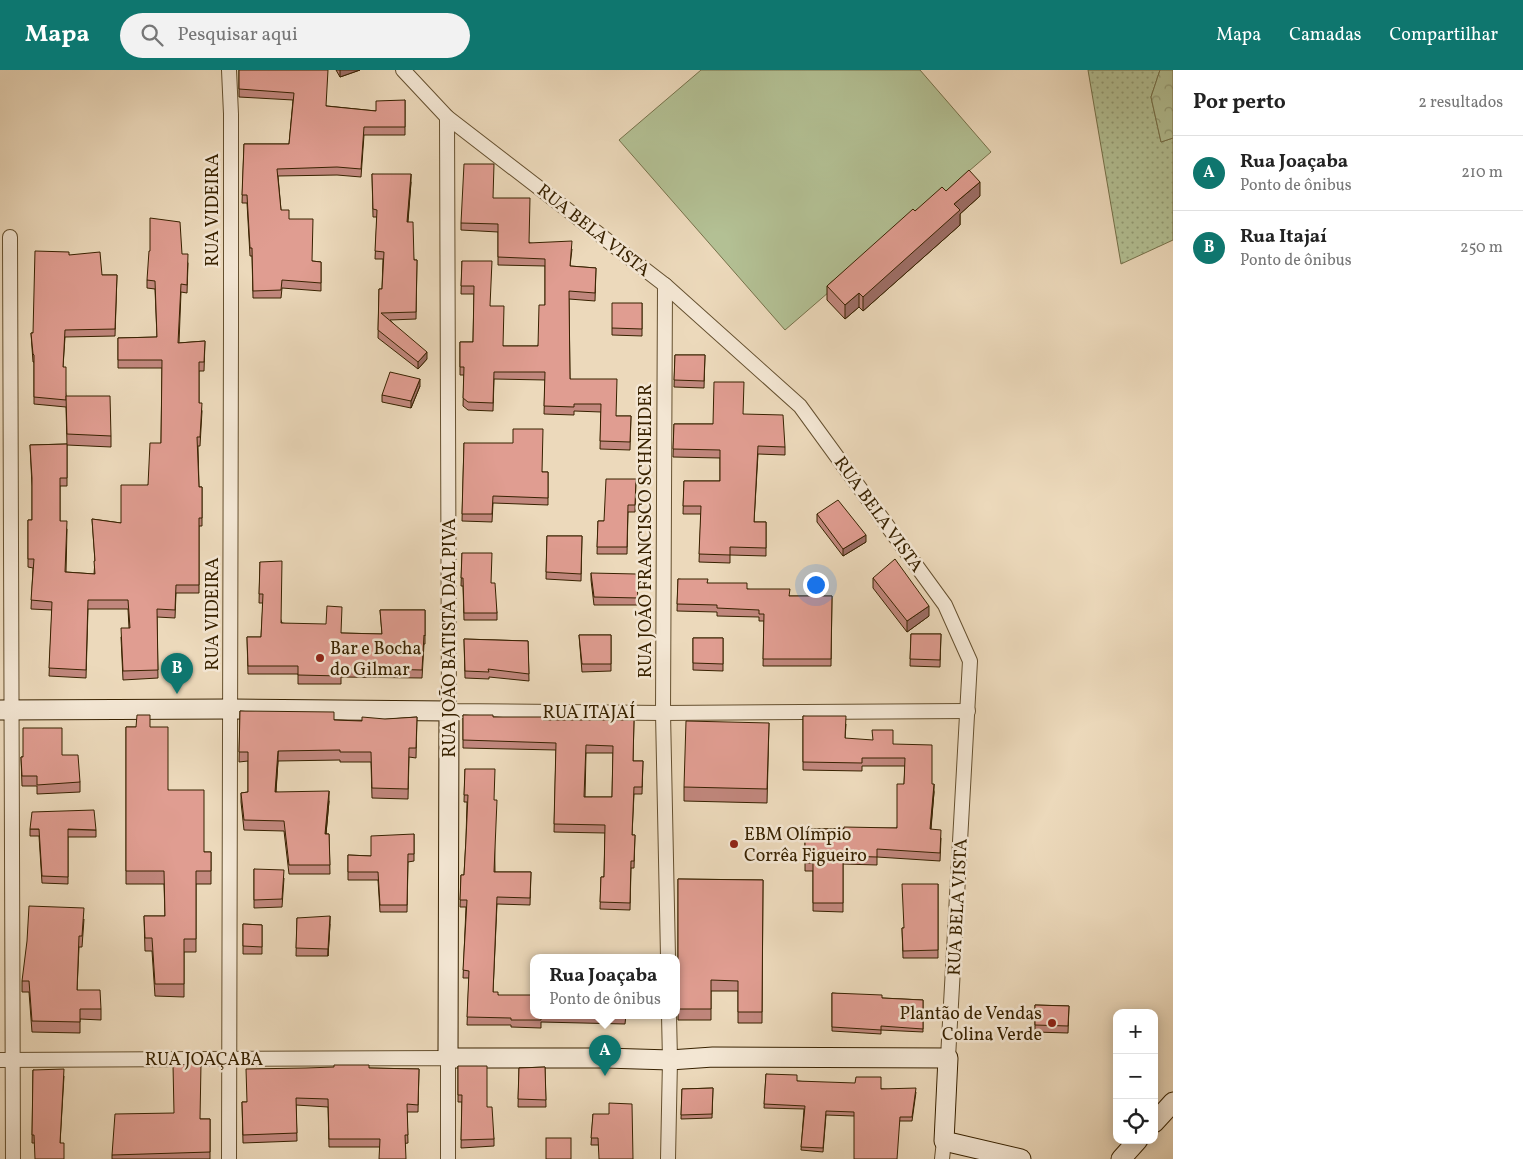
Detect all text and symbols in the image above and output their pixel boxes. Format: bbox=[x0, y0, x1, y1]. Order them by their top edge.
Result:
search box bbox=[120, 13, 470, 58]
text: Mapa bbox=[25, 18, 90, 52]
icon: search bbox=[138, 21, 166, 49]
text: Pesquisar aqui bbox=[178, 22, 298, 48]
text: Mapa bbox=[1216, 23, 1261, 48]
text: Camadas bbox=[1289, 23, 1362, 48]
text: Compartilhar bbox=[1390, 23, 1498, 48]
text: Por perto bbox=[1193, 88, 1286, 117]
text: 2 resultados bbox=[1418, 92, 1503, 114]
text: Rua Joaçaba bbox=[1240, 149, 1348, 175]
street label: RUA VIDEIRA bbox=[201, 153, 226, 267]
text: A bbox=[1203, 162, 1215, 184]
text: 210 m bbox=[1461, 162, 1503, 184]
text: Ponto de ônibus bbox=[1240, 175, 1352, 197]
street label: RUA BELA VISTA bbox=[531, 179, 655, 284]
text: Rua Itajaí bbox=[1240, 224, 1327, 250]
text: B bbox=[1204, 237, 1214, 259]
text: 250 m bbox=[1460, 237, 1503, 259]
text: Ponto de ônibus bbox=[1240, 250, 1352, 272]
street label: RUA JOÃO FRANCISCO SCHNEIDER bbox=[634, 384, 659, 678]
street label: RUA BELA VISTA bbox=[827, 452, 929, 578]
street label: RUA JOÃO BATISTA DAL PIVA bbox=[438, 518, 463, 758]
street label: RUA VIDEIRA bbox=[201, 557, 226, 671]
your location bbox=[803, 572, 829, 598]
place label: Bar e Bocha do Gilmar bbox=[330, 637, 422, 683]
marker: Bar e Bocha do Gilmar bbox=[314, 652, 326, 664]
pin: B bbox=[161, 653, 193, 694]
street label: RUA ITAJAÍ bbox=[543, 701, 635, 726]
place label: EBM Olímpio Corrêa Figueiro bbox=[744, 823, 867, 869]
street label: RUA BELA VISTA bbox=[942, 837, 975, 977]
marker: EBM Olímpio Corrêa Figueiro bbox=[728, 838, 740, 850]
popup bbox=[530, 954, 680, 1019]
text: Rua Joaçaba bbox=[549, 963, 657, 989]
text: Ponto de ônibus bbox=[549, 989, 661, 1011]
place label: Plantão de Vendas Colina Verde bbox=[900, 1002, 1042, 1048]
map controls bbox=[1113, 1009, 1158, 1144]
button: + bbox=[1113, 1009, 1158, 1054]
marker: Plantão de Vendas Colina Verde bbox=[1046, 1017, 1058, 1029]
pin: A bbox=[589, 1035, 621, 1076]
street label: RUA JOAÇABA bbox=[145, 1048, 264, 1073]
button: − bbox=[1113, 1054, 1158, 1099]
button: locate bbox=[1113, 1099, 1158, 1144]

